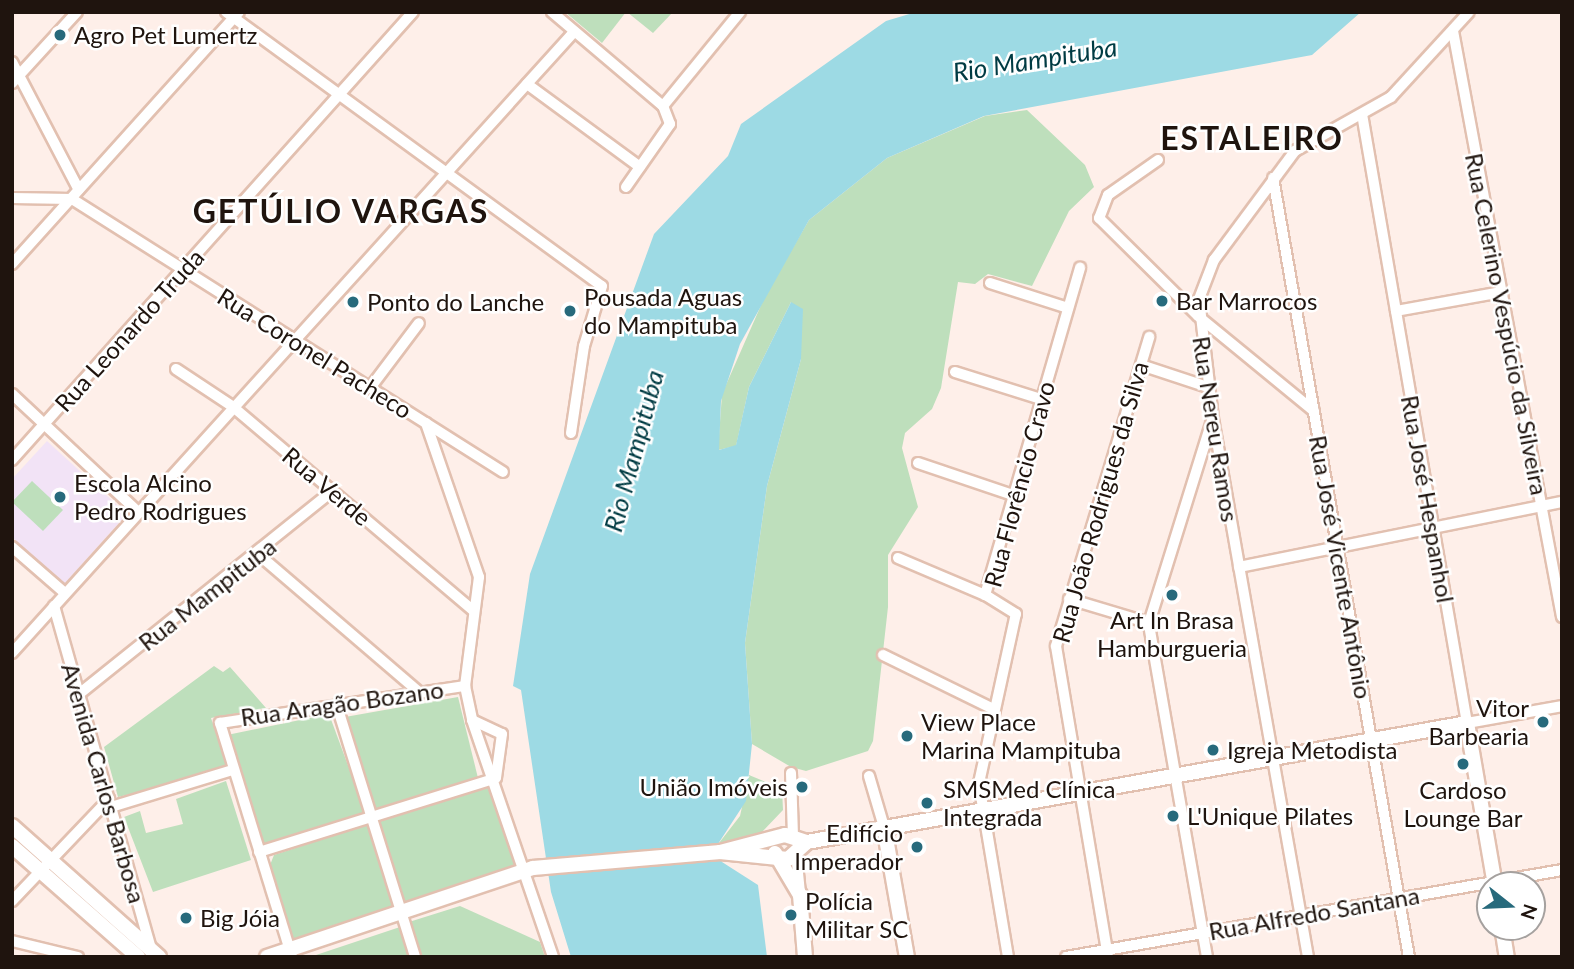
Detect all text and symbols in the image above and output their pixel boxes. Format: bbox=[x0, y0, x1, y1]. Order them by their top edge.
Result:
place label: Agro Pet Lumertz bbox=[74, 21, 257, 49]
marker: Agro Pet Lumertz bbox=[52, 27, 68, 43]
water label: Rio Mampituba bbox=[951, 32, 1119, 88]
district label: ESTALEIRO bbox=[1161, 119, 1343, 157]
street label: Rua Celerino Vespúcio da Silveira bbox=[1460, 150, 1554, 498]
district label: GETÚLIO VARGAS bbox=[194, 192, 488, 230]
street label: Rua Leonardo Truda bbox=[48, 243, 210, 417]
street label: Rua Coronel Pacheco bbox=[213, 282, 417, 424]
place label: Pousada Aguas do Mampituba bbox=[584, 283, 743, 339]
place label: Bar Marrocos bbox=[1176, 287, 1318, 315]
place label: Ponto do Lanche bbox=[367, 288, 544, 316]
marker: Bar Marrocos bbox=[1154, 293, 1170, 309]
marker: Ponto do Lanche bbox=[345, 294, 361, 310]
marker: Pousada Aguas do Mampituba bbox=[562, 303, 578, 319]
street label: Rua Nereu Ramos bbox=[1187, 334, 1245, 524]
street label: Rua João Rodrigues da Silva bbox=[1046, 358, 1154, 646]
water label: Rio Mampituba bbox=[597, 367, 671, 535]
street label: Rua Florêncio Cravo bbox=[978, 378, 1060, 590]
street label: Rua José Hespanhol bbox=[1396, 393, 1460, 605]
street label: Rua José Vicente Antônio bbox=[1303, 432, 1379, 702]
street label: Rua Verde bbox=[277, 440, 377, 532]
place label: Escola Alcino Pedro Rodrigues bbox=[74, 469, 247, 525]
marker: Escola Alcino Pedro Rodrigues bbox=[52, 489, 68, 505]
street label: Rua Mampituba bbox=[133, 532, 281, 656]
marker: Art In Brasa Hamburgueria bbox=[1164, 587, 1180, 603]
place label: Art In Brasa Hamburgueria bbox=[1097, 606, 1247, 662]
street label: Avenida Carlos Barbosa bbox=[56, 660, 152, 906]
street label: Rua Aragão Bozano bbox=[238, 674, 446, 732]
place label: Vitor Barbearia bbox=[1429, 694, 1529, 750]
place label: View Place Marina Mampituba bbox=[921, 708, 1121, 764]
marker: Vitor Barbearia bbox=[1535, 714, 1551, 730]
marker: View Place Marina Mampituba bbox=[899, 728, 915, 744]
place label: Igreja Metodista bbox=[1227, 736, 1397, 764]
marker: Igreja Metodista bbox=[1205, 742, 1221, 758]
marker: Cardoso Lounge Bar bbox=[1455, 756, 1471, 772]
place label: União Imóveis bbox=[639, 773, 788, 801]
place label: SMSMed Clínica Integrada bbox=[943, 775, 1115, 831]
place label: Cardoso Lounge Bar bbox=[1404, 776, 1522, 832]
marker: União Imóveis bbox=[794, 779, 810, 795]
marker: SMSMed Clínica Integrada bbox=[917, 793, 937, 813]
place label: L'Unique Pilates bbox=[1187, 802, 1353, 830]
marker: L'Unique Pilates bbox=[1165, 808, 1181, 824]
place label: Edifício Imperador bbox=[794, 819, 903, 875]
marker: Edifício Imperador bbox=[909, 839, 925, 855]
north arrow bbox=[1476, 871, 1546, 941]
street label: Rua Alfredo Santana bbox=[1206, 880, 1422, 946]
place label: Polícia Militar SC bbox=[805, 887, 909, 943]
text: N bbox=[1516, 902, 1543, 923]
place label: Big Jóia bbox=[200, 904, 281, 932]
marker: Polícia Militar SC bbox=[783, 907, 799, 923]
marker: Big Jóia bbox=[178, 910, 194, 926]

